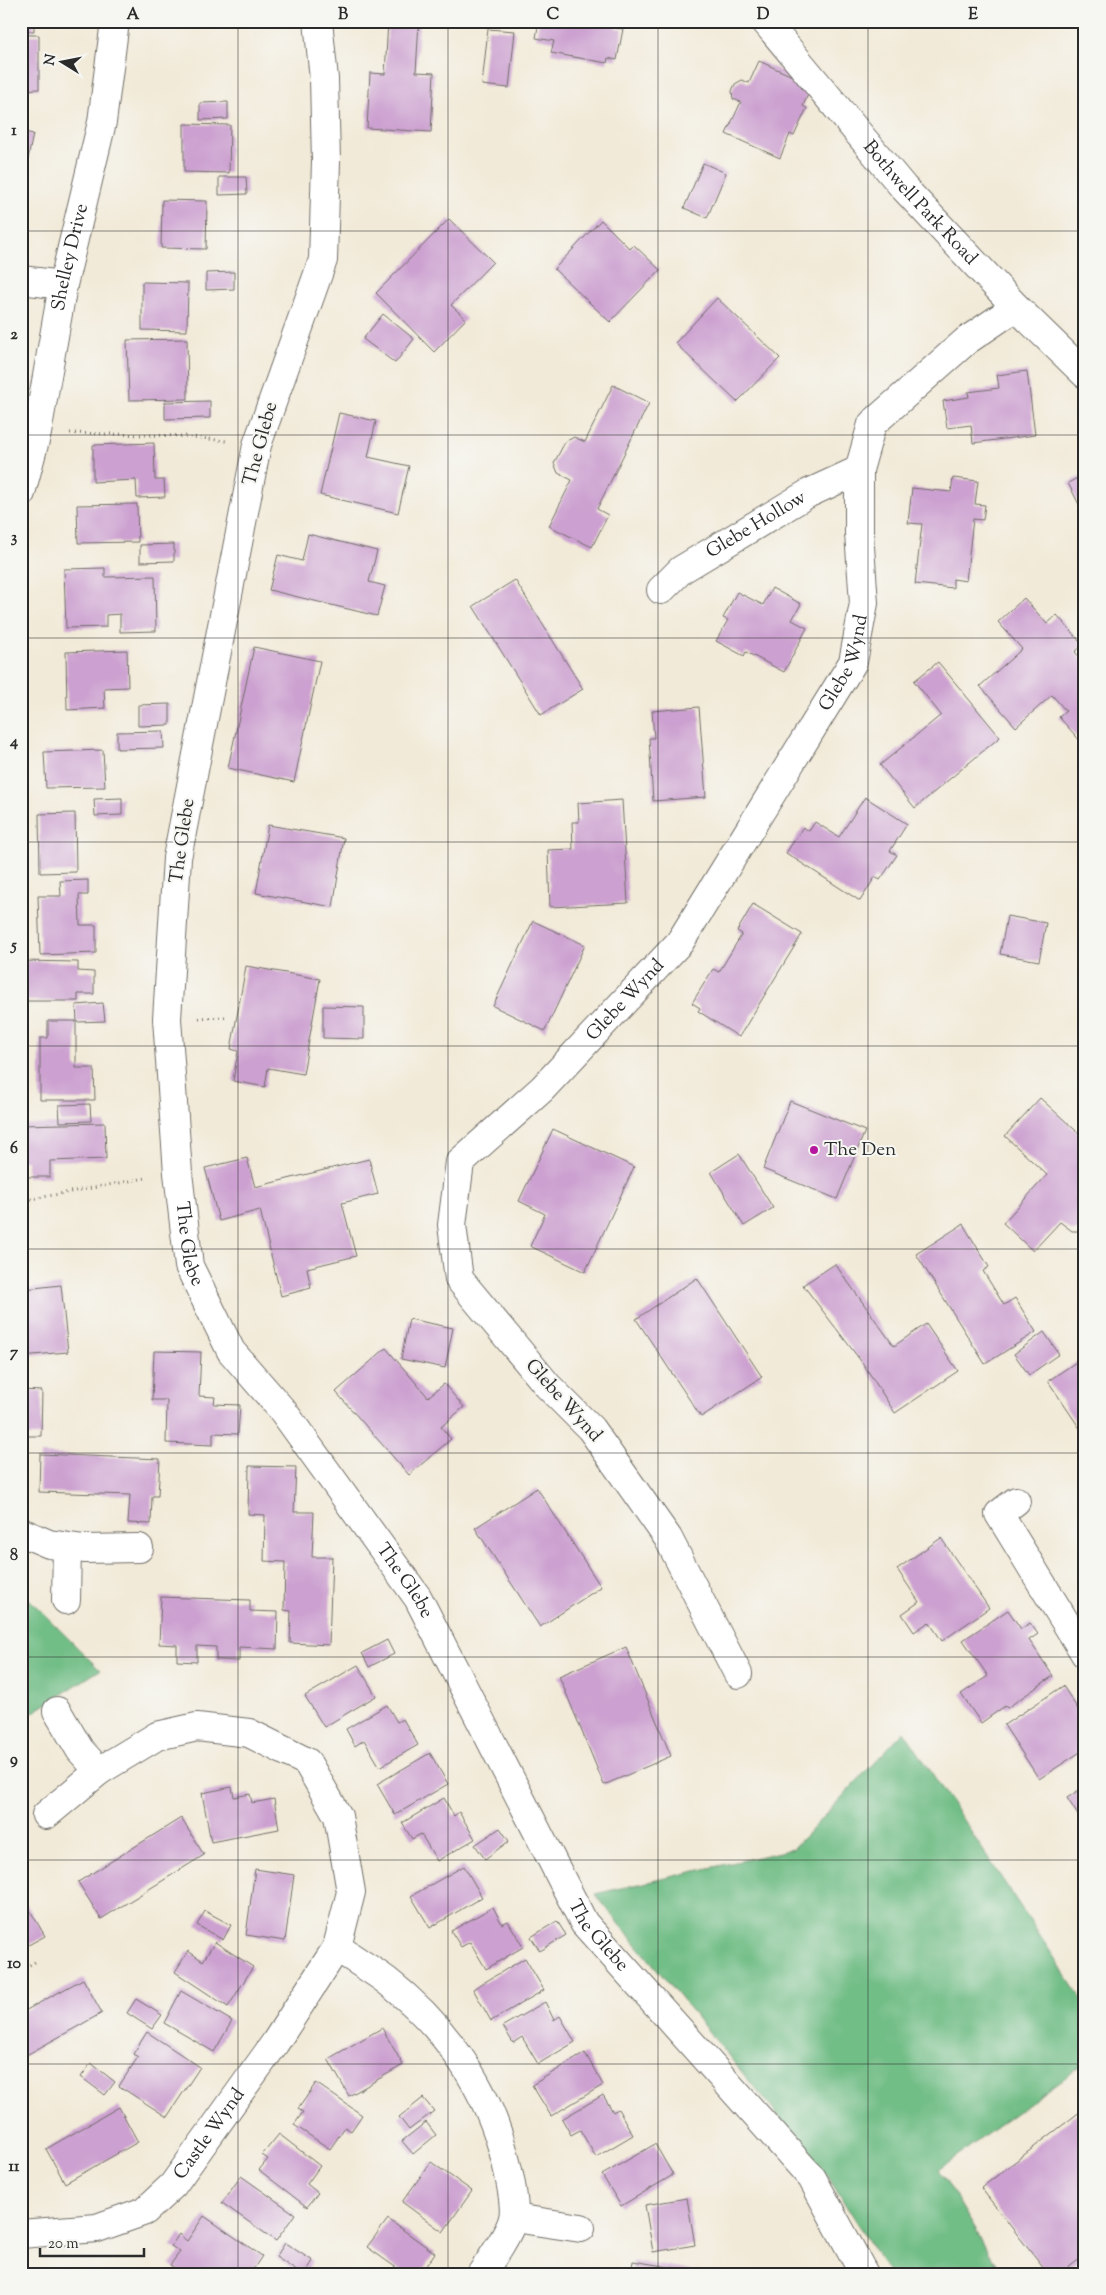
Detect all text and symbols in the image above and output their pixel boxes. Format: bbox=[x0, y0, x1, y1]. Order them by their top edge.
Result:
text: A bbox=[127, 4, 140, 27]
text: B bbox=[338, 4, 348, 27]
text: C bbox=[547, 4, 560, 27]
text: D bbox=[757, 4, 770, 27]
text: E bbox=[968, 4, 978, 27]
north arrow bbox=[38, 38, 88, 88]
text: N bbox=[40, 53, 62, 67]
text: 1 bbox=[11, 120, 17, 143]
street label: Bothwell Park Road bbox=[856, 135, 984, 272]
street label: Shelley Drive bbox=[45, 201, 96, 313]
text: 2 bbox=[10, 324, 18, 347]
street label: The Glebe bbox=[237, 399, 285, 489]
street label: Glebe Hollow bbox=[701, 484, 811, 565]
text: 3 bbox=[11, 527, 18, 550]
street label: Glebe Wynd bbox=[812, 612, 875, 717]
text: 4 bbox=[9, 731, 18, 754]
street label: The Glebe bbox=[164, 797, 202, 885]
text: 5 bbox=[9, 935, 17, 958]
street label: Glebe Wynd bbox=[580, 953, 671, 1047]
place label: The Den bbox=[824, 1137, 896, 1164]
text: 6 bbox=[10, 1138, 18, 1161]
marker: The Den bbox=[808, 1144, 820, 1156]
street label: The Glebe bbox=[168, 1200, 211, 1291]
text: 7 bbox=[10, 1342, 19, 1365]
street label: Glebe Wynd bbox=[518, 1353, 608, 1449]
street label: The Glebe bbox=[369, 1538, 440, 1623]
text: 8 bbox=[10, 1545, 18, 1568]
text: 9 bbox=[10, 1749, 18, 1772]
street label: The Glebe bbox=[561, 1895, 635, 1978]
text: 10 bbox=[7, 1953, 21, 1976]
street label: Castle Wynd bbox=[167, 2083, 252, 2186]
text: 11 bbox=[9, 2156, 20, 2179]
scale bar bbox=[40, 2225, 144, 2257]
text: 20 m bbox=[48, 2234, 79, 2255]

